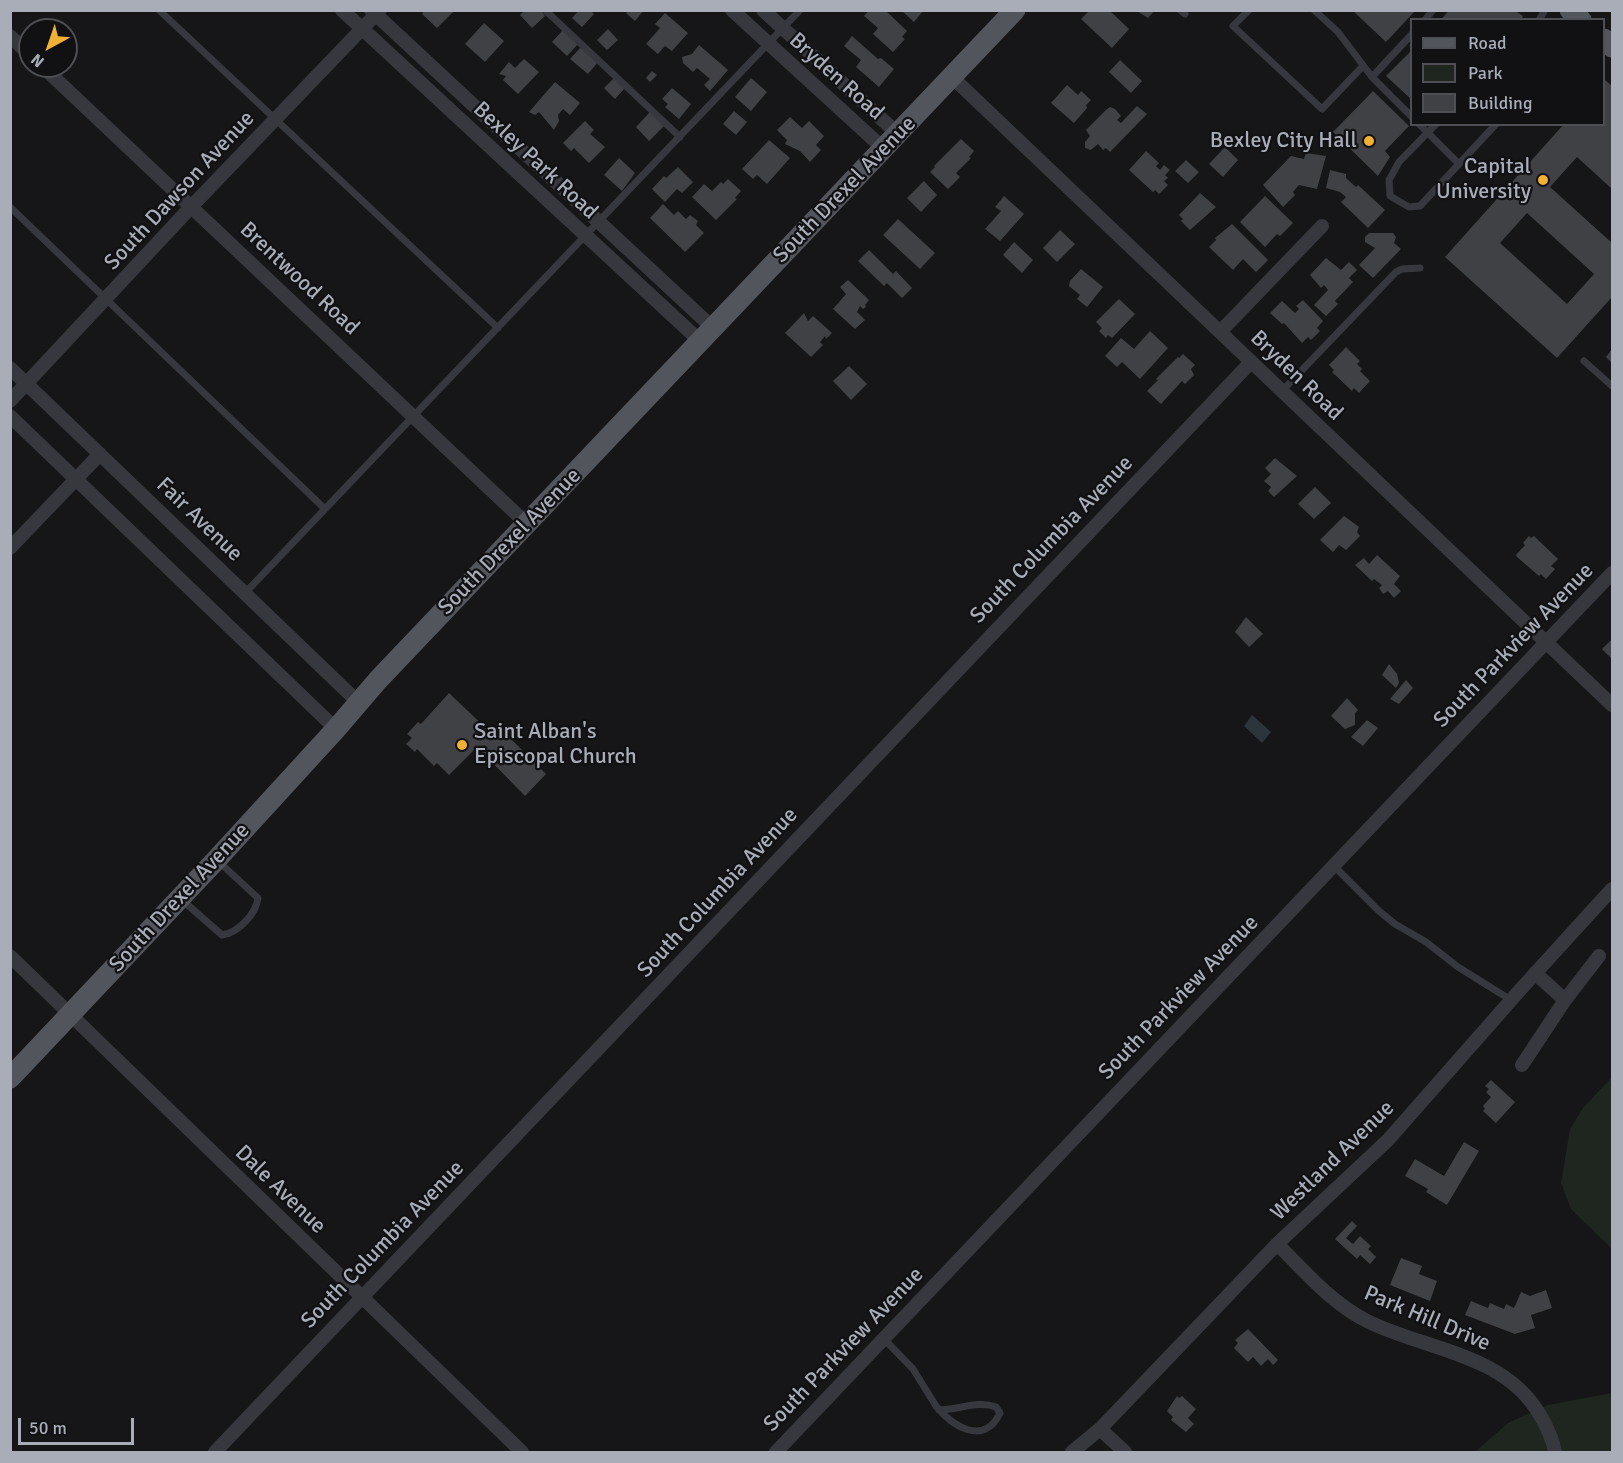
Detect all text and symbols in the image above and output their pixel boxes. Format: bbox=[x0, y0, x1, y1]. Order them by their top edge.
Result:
north arrow bbox=[18, 18, 78, 78]
legend bbox=[1410, 18, 1605, 126]
street label: Bryden Road bbox=[783, 28, 889, 126]
text: Road bbox=[1468, 32, 1507, 54]
text: N bbox=[27, 49, 48, 72]
text: Park bbox=[1468, 62, 1503, 84]
text: Building bbox=[1468, 92, 1532, 114]
street label: Bexley Park Road bbox=[467, 97, 603, 225]
street label: South Dawson Avenue bbox=[99, 106, 261, 276]
street label: South Drexel Avenue bbox=[768, 111, 922, 269]
place label: Bexley City Hall bbox=[1210, 128, 1357, 154]
marker: Bexley City Hall bbox=[1362, 134, 1376, 148]
place label: Capital University bbox=[1436, 154, 1531, 206]
marker: Capital University bbox=[1536, 173, 1550, 187]
street label: Brentwood Road bbox=[234, 217, 364, 341]
street label: Bryden Road bbox=[1244, 325, 1348, 427]
street label: South Columbia Avenue bbox=[965, 451, 1139, 629]
street label: South Drexel Avenue bbox=[433, 463, 587, 621]
street label: Fair Avenue bbox=[150, 472, 248, 568]
street label: South Parkview Avenue bbox=[1429, 558, 1599, 734]
place label: Saint Alban's Episcopal Church bbox=[474, 719, 637, 770]
marker: Saint Alban's Episcopal Church bbox=[455, 738, 469, 752]
street label: South Columbia Avenue bbox=[632, 802, 804, 984]
street label: South Drexel Avenue bbox=[104, 818, 256, 978]
street label: South Parkview Avenue bbox=[1094, 910, 1264, 1086]
street label: Westland Avenue bbox=[1266, 1096, 1400, 1226]
street label: Dale Avenue bbox=[229, 1140, 331, 1240]
street label: South Columbia Avenue bbox=[296, 1156, 470, 1334]
street label: South Parkview Avenue bbox=[759, 1262, 929, 1438]
street label: Park Hill Drive bbox=[1360, 1281, 1494, 1357]
scale bar bbox=[21, 1406, 136, 1444]
text: 50 m bbox=[29, 1417, 67, 1439]

